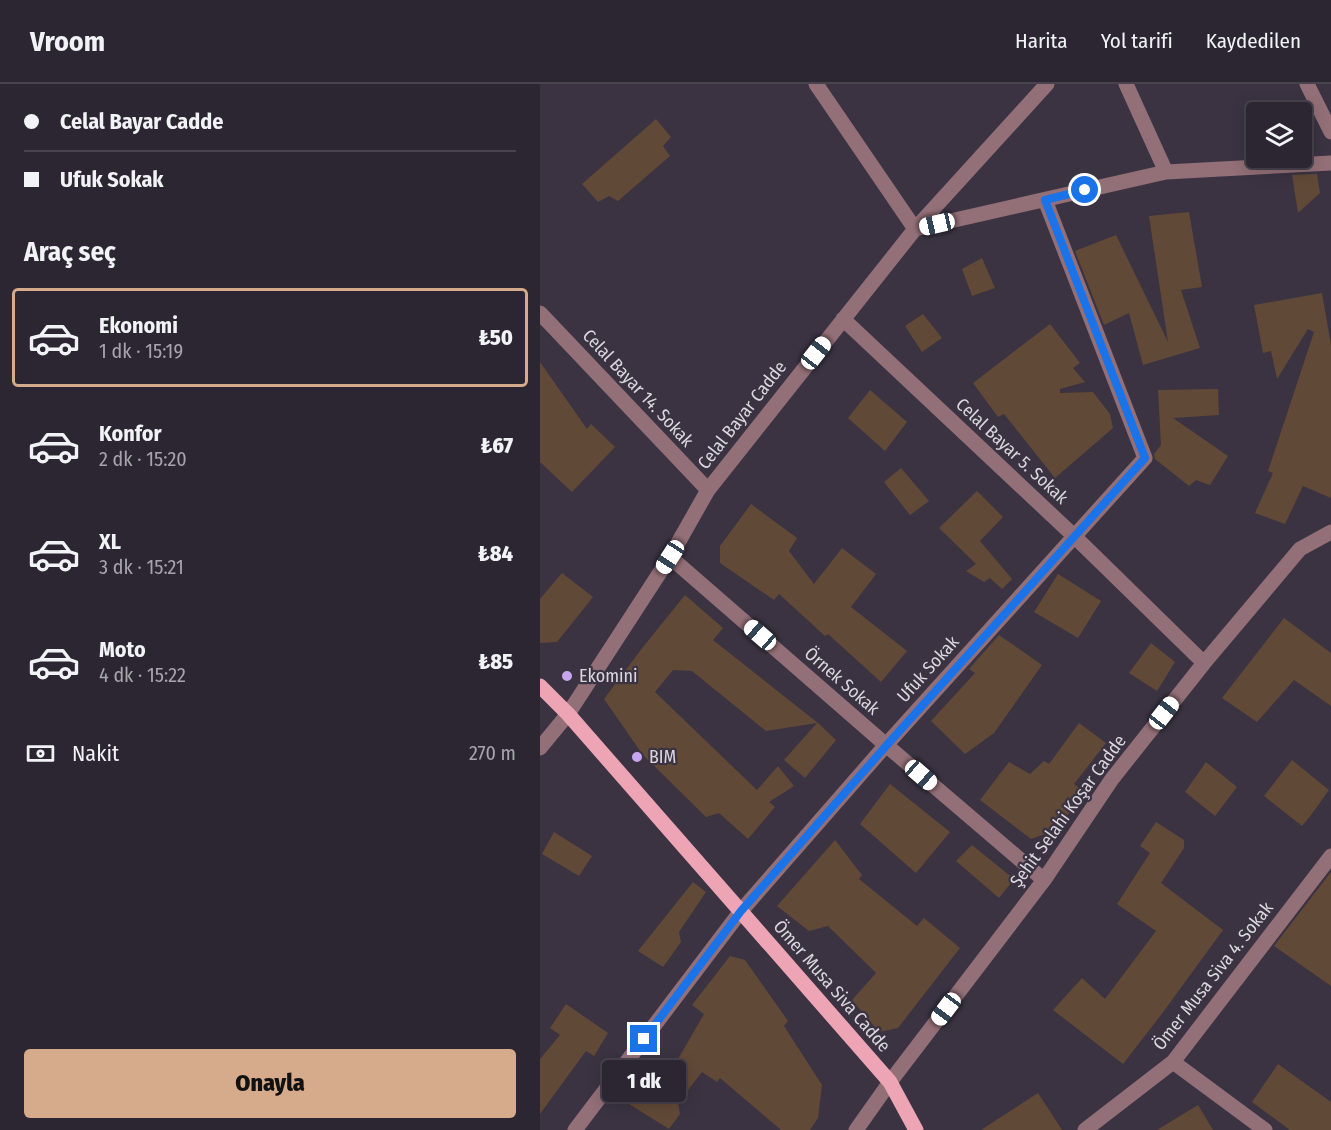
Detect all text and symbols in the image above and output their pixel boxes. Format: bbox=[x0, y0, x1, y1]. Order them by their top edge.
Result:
text: Vroom bbox=[30, 25, 105, 58]
text: Harita bbox=[1015, 28, 1068, 54]
text: Yol tarifi bbox=[1101, 28, 1173, 54]
text: Kaydedilen bbox=[1206, 28, 1301, 54]
map controls bbox=[1246, 102, 1312, 168]
button: layers bbox=[1246, 102, 1312, 168]
text: Celal Bayar Cadde bbox=[60, 108, 223, 135]
text: Ufuk Sokak bbox=[60, 166, 164, 193]
route start bbox=[1071, 176, 1098, 203]
car bbox=[917, 211, 957, 237]
text: Araç seç bbox=[24, 236, 116, 268]
icon: car bbox=[27, 311, 81, 365]
text: Ekonomi bbox=[99, 312, 178, 339]
text: ₺50 bbox=[479, 324, 513, 351]
street label: Celal Bayar 14. Sokak bbox=[578, 325, 699, 452]
car bbox=[798, 333, 834, 373]
text: 1 dk · 15:19 bbox=[99, 339, 183, 363]
street label: Celal Bayar Cadde bbox=[693, 356, 791, 474]
street label: Celal Bayar 5. Sokak bbox=[951, 393, 1073, 509]
icon: car bbox=[27, 419, 81, 473]
text: Konfor bbox=[99, 420, 161, 447]
text: ₺67 bbox=[481, 432, 513, 459]
text: 2 dk · 15:20 bbox=[99, 447, 187, 471]
icon: car bbox=[27, 527, 81, 581]
text: XL bbox=[99, 528, 121, 555]
car bbox=[653, 537, 687, 577]
text: ₺84 bbox=[478, 540, 513, 567]
text: 3 dk · 15:21 bbox=[99, 555, 184, 579]
car bbox=[741, 616, 779, 654]
street label: Ufuk Sokak bbox=[892, 631, 964, 707]
icon: car bbox=[27, 635, 81, 689]
text: Moto bbox=[99, 636, 146, 663]
street label: Örnek Sokak bbox=[800, 642, 885, 720]
text: ₺85 bbox=[478, 648, 513, 675]
text: 4 dk · 15:22 bbox=[99, 663, 186, 687]
place label: Ekomini bbox=[579, 665, 638, 687]
marker: Ekomini bbox=[560, 669, 574, 683]
car bbox=[1146, 693, 1182, 733]
street label: Şehit Selahi Koşar Cadde bbox=[1005, 730, 1131, 892]
icon: cash bbox=[24, 737, 57, 770]
text: Nakit bbox=[72, 740, 119, 767]
text: 270 m bbox=[469, 741, 516, 765]
place label: BIM bbox=[649, 746, 676, 768]
marker: BIM bbox=[630, 750, 644, 764]
car bbox=[902, 756, 940, 794]
street label: Ömer Musa Siva 4. Sokak bbox=[1148, 897, 1278, 1055]
street label: Ömer Musa Siva Cadde bbox=[769, 916, 895, 1057]
car bbox=[928, 989, 964, 1029]
route end bbox=[630, 1025, 657, 1052]
button: Onayla bbox=[24, 1049, 516, 1118]
callout: 1 dk bbox=[602, 1060, 686, 1102]
text: 1 dk bbox=[627, 1069, 661, 1093]

